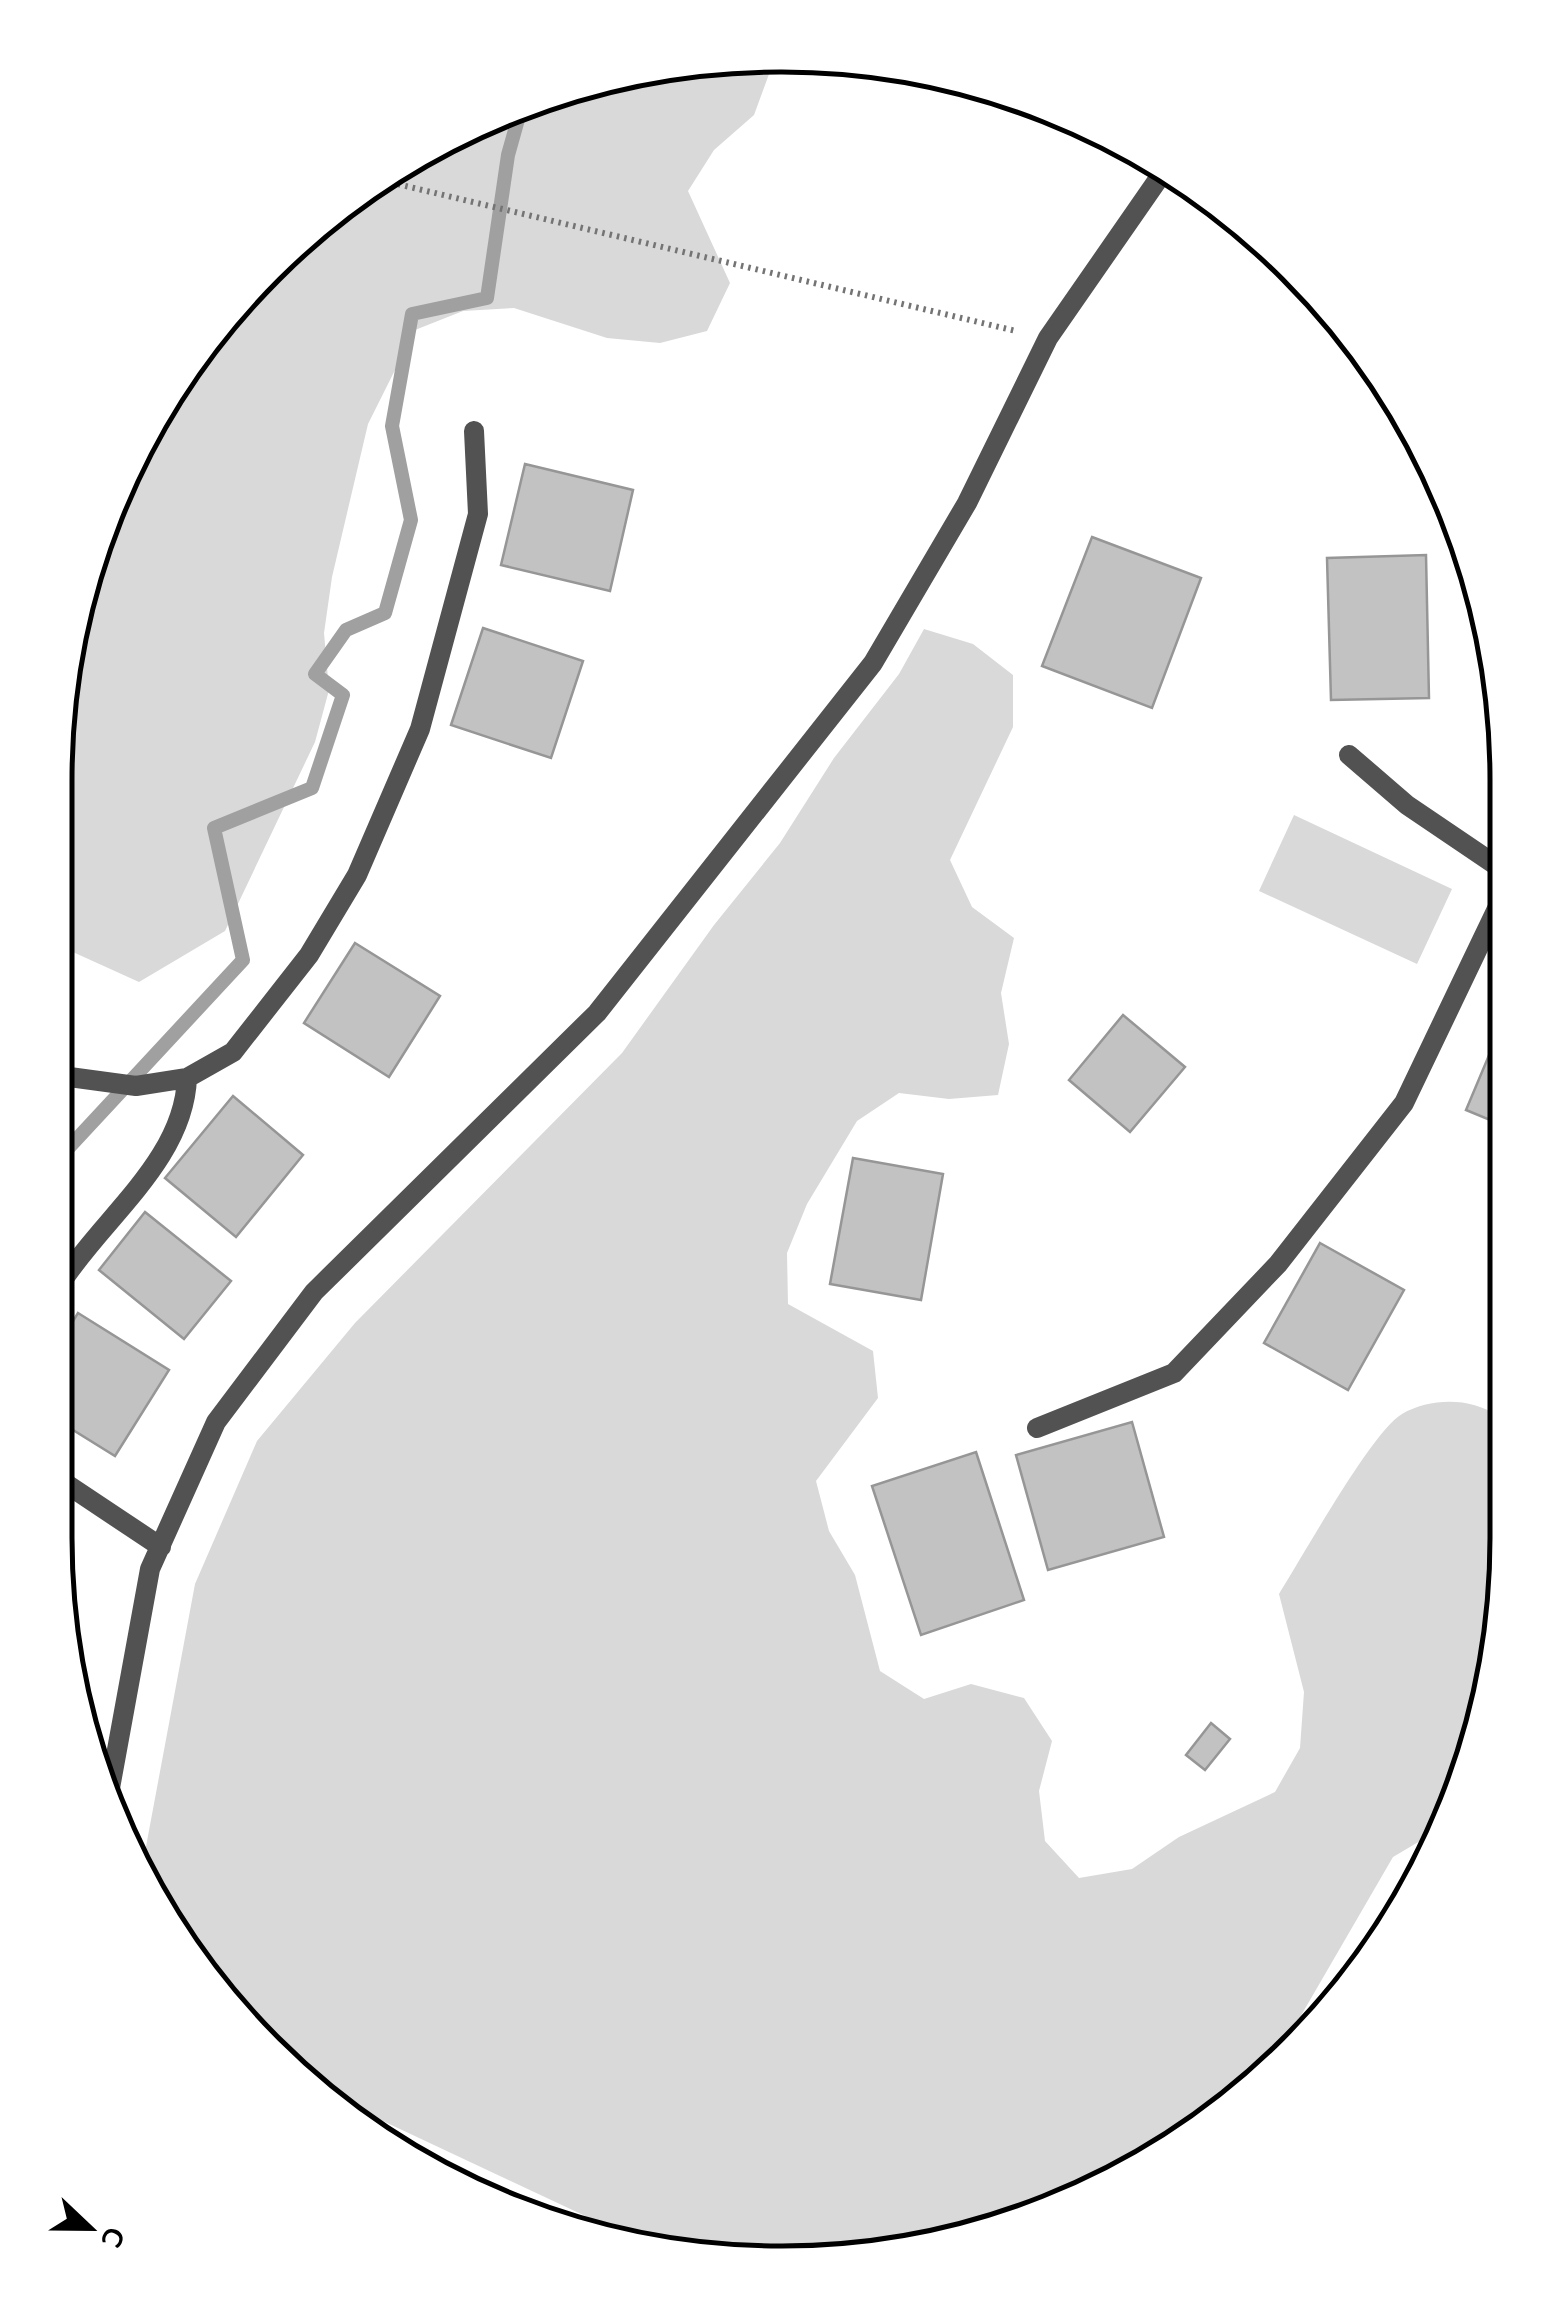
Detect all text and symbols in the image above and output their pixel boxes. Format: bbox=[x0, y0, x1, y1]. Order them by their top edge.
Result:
north arrow bbox=[40, 2178, 140, 2278]
text: С bbox=[91, 2221, 133, 2253]

